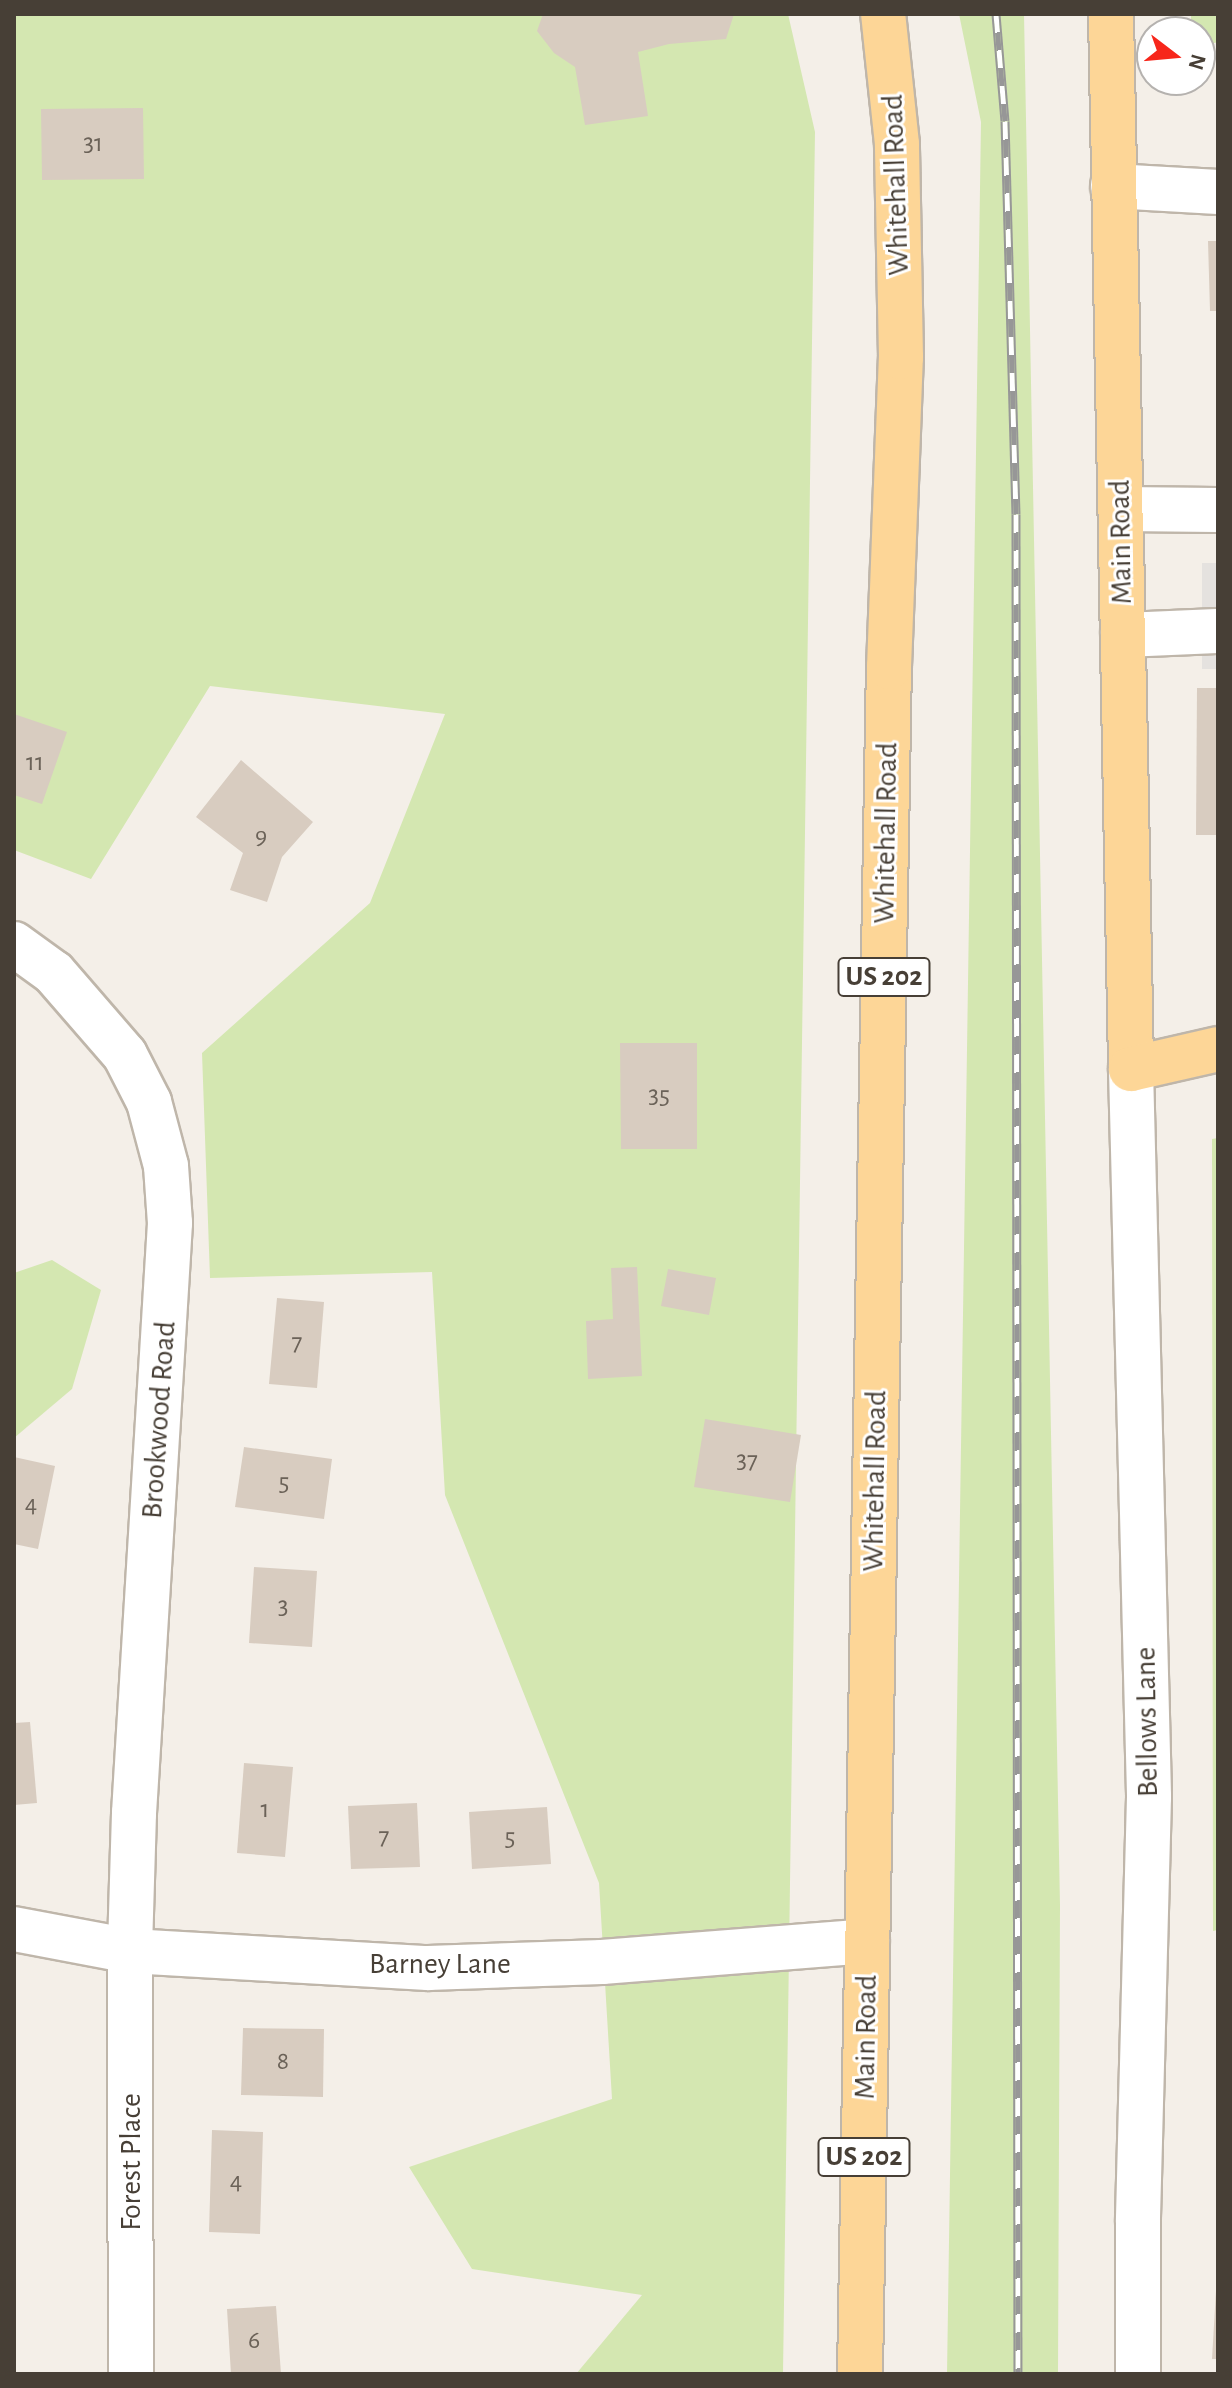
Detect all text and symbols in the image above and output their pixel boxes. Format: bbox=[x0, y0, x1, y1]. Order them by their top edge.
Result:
north arrow bbox=[1136, 16, 1216, 96]
text: N bbox=[1184, 52, 1210, 72]
street label: Whitehall Road bbox=[875, 94, 917, 276]
house number: 31 bbox=[83, 128, 103, 160]
street label: Main Road bbox=[1102, 479, 1140, 605]
street label: Whitehall Road bbox=[866, 742, 906, 924]
house number: 11 bbox=[26, 747, 44, 779]
house number: 9 bbox=[255, 821, 267, 853]
road number: US 202 bbox=[836, 953, 932, 1001]
house number: 35 bbox=[648, 1080, 670, 1112]
street label: Brookwood Road bbox=[134, 1320, 184, 1520]
house number: 7 bbox=[292, 1327, 302, 1359]
street label: Whitehall Road bbox=[855, 1390, 895, 1572]
house number: 37 bbox=[736, 1445, 758, 1477]
house number: 5 bbox=[279, 1467, 289, 1499]
house number: 4 bbox=[25, 1489, 37, 1521]
house number: 3 bbox=[278, 1591, 288, 1623]
street label: Bellows Lane bbox=[1128, 1647, 1166, 1797]
house number: 1 bbox=[261, 1794, 269, 1826]
house number: 7 bbox=[379, 1821, 389, 1853]
house number: 5 bbox=[505, 1822, 515, 1854]
street label: Barney Lane bbox=[369, 1946, 511, 1982]
street label: Main Road bbox=[847, 1974, 885, 2100]
house number: 8 bbox=[277, 2046, 289, 2078]
street label: Forest Place bbox=[113, 2093, 149, 2231]
road number: US 202 bbox=[816, 2133, 912, 2181]
house number: 4 bbox=[230, 2166, 242, 2198]
house number: 6 bbox=[248, 2325, 260, 2357]

